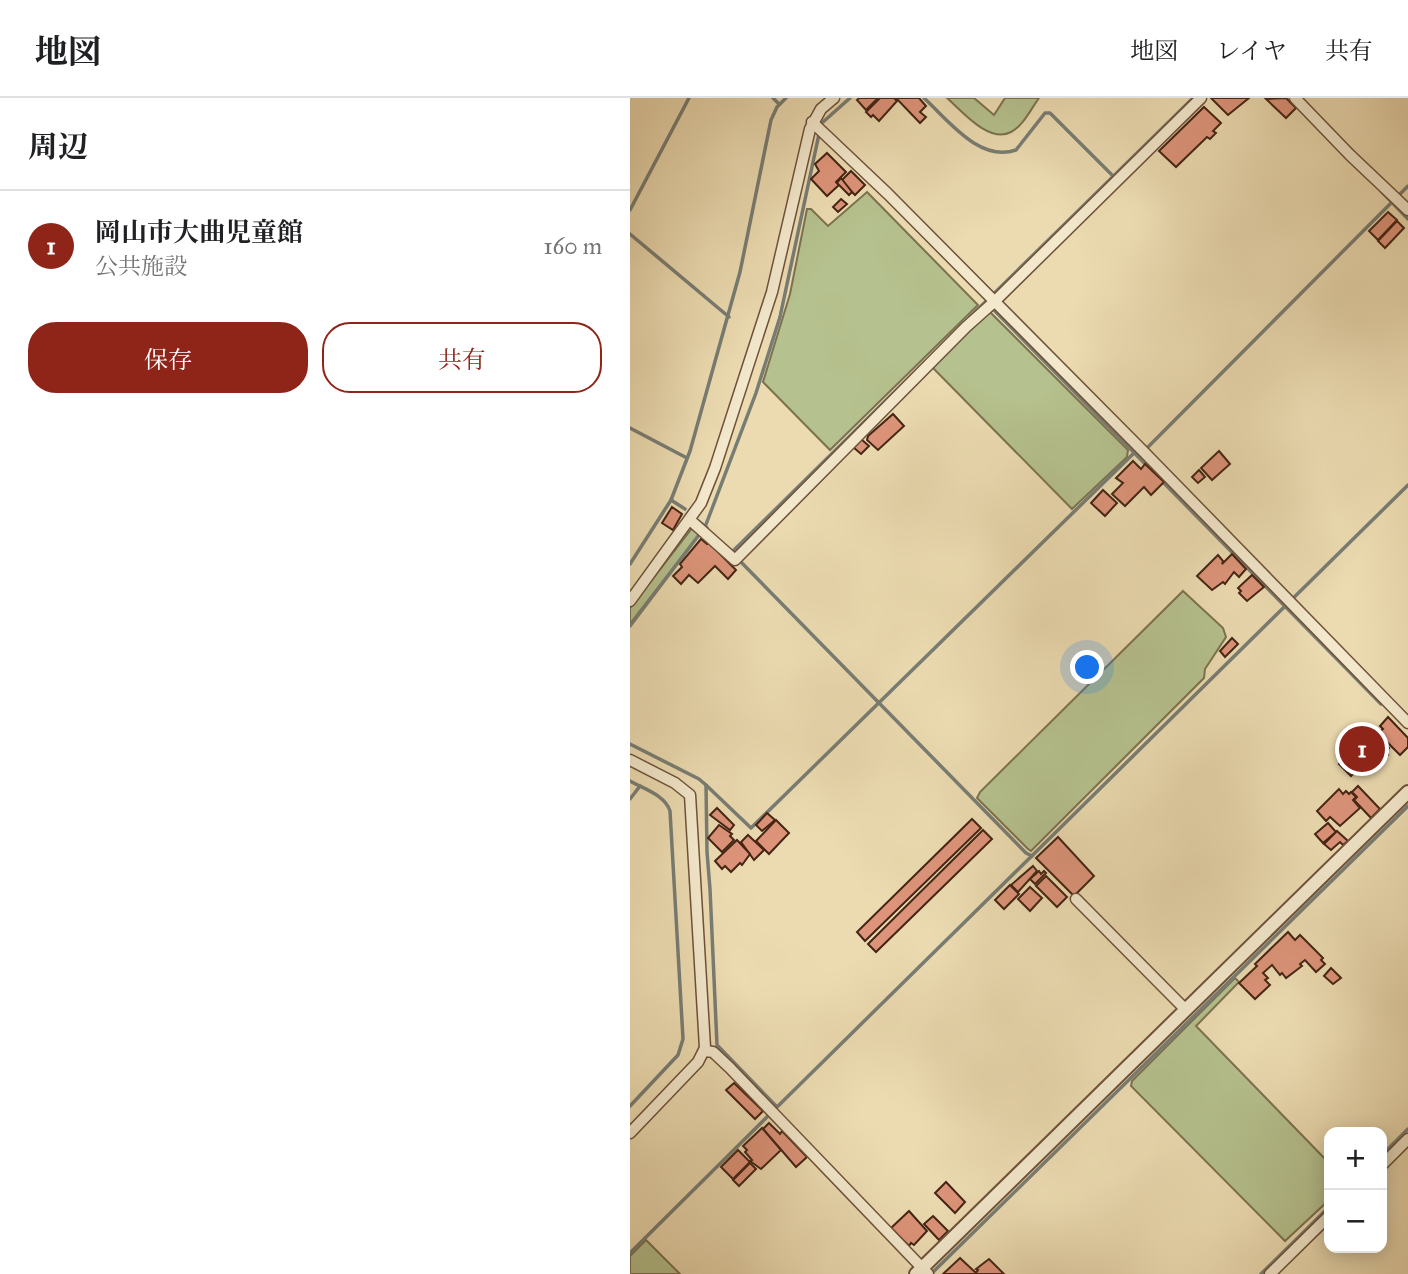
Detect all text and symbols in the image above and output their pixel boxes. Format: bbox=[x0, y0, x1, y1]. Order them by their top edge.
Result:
text: 地図 bbox=[35, 32, 101, 72]
text: 地図 bbox=[1130, 36, 1178, 66]
text: レイヤ bbox=[1216, 36, 1287, 66]
text: 共有 bbox=[1325, 36, 1373, 66]
text: 周辺 bbox=[28, 129, 88, 165]
text: 岡山市大曲児童館 bbox=[95, 216, 303, 248]
text: 1 bbox=[46, 232, 56, 260]
text: 160 m bbox=[544, 232, 602, 260]
text: 公共施設 bbox=[95, 252, 187, 280]
button: 保存 bbox=[28, 322, 308, 393]
button: 共有 bbox=[322, 322, 602, 393]
your location bbox=[1070, 650, 1104, 684]
pin: 1 bbox=[1339, 723, 1385, 775]
map controls bbox=[1324, 1127, 1387, 1253]
button: + bbox=[1324, 1127, 1387, 1190]
button: − bbox=[1324, 1190, 1387, 1253]

